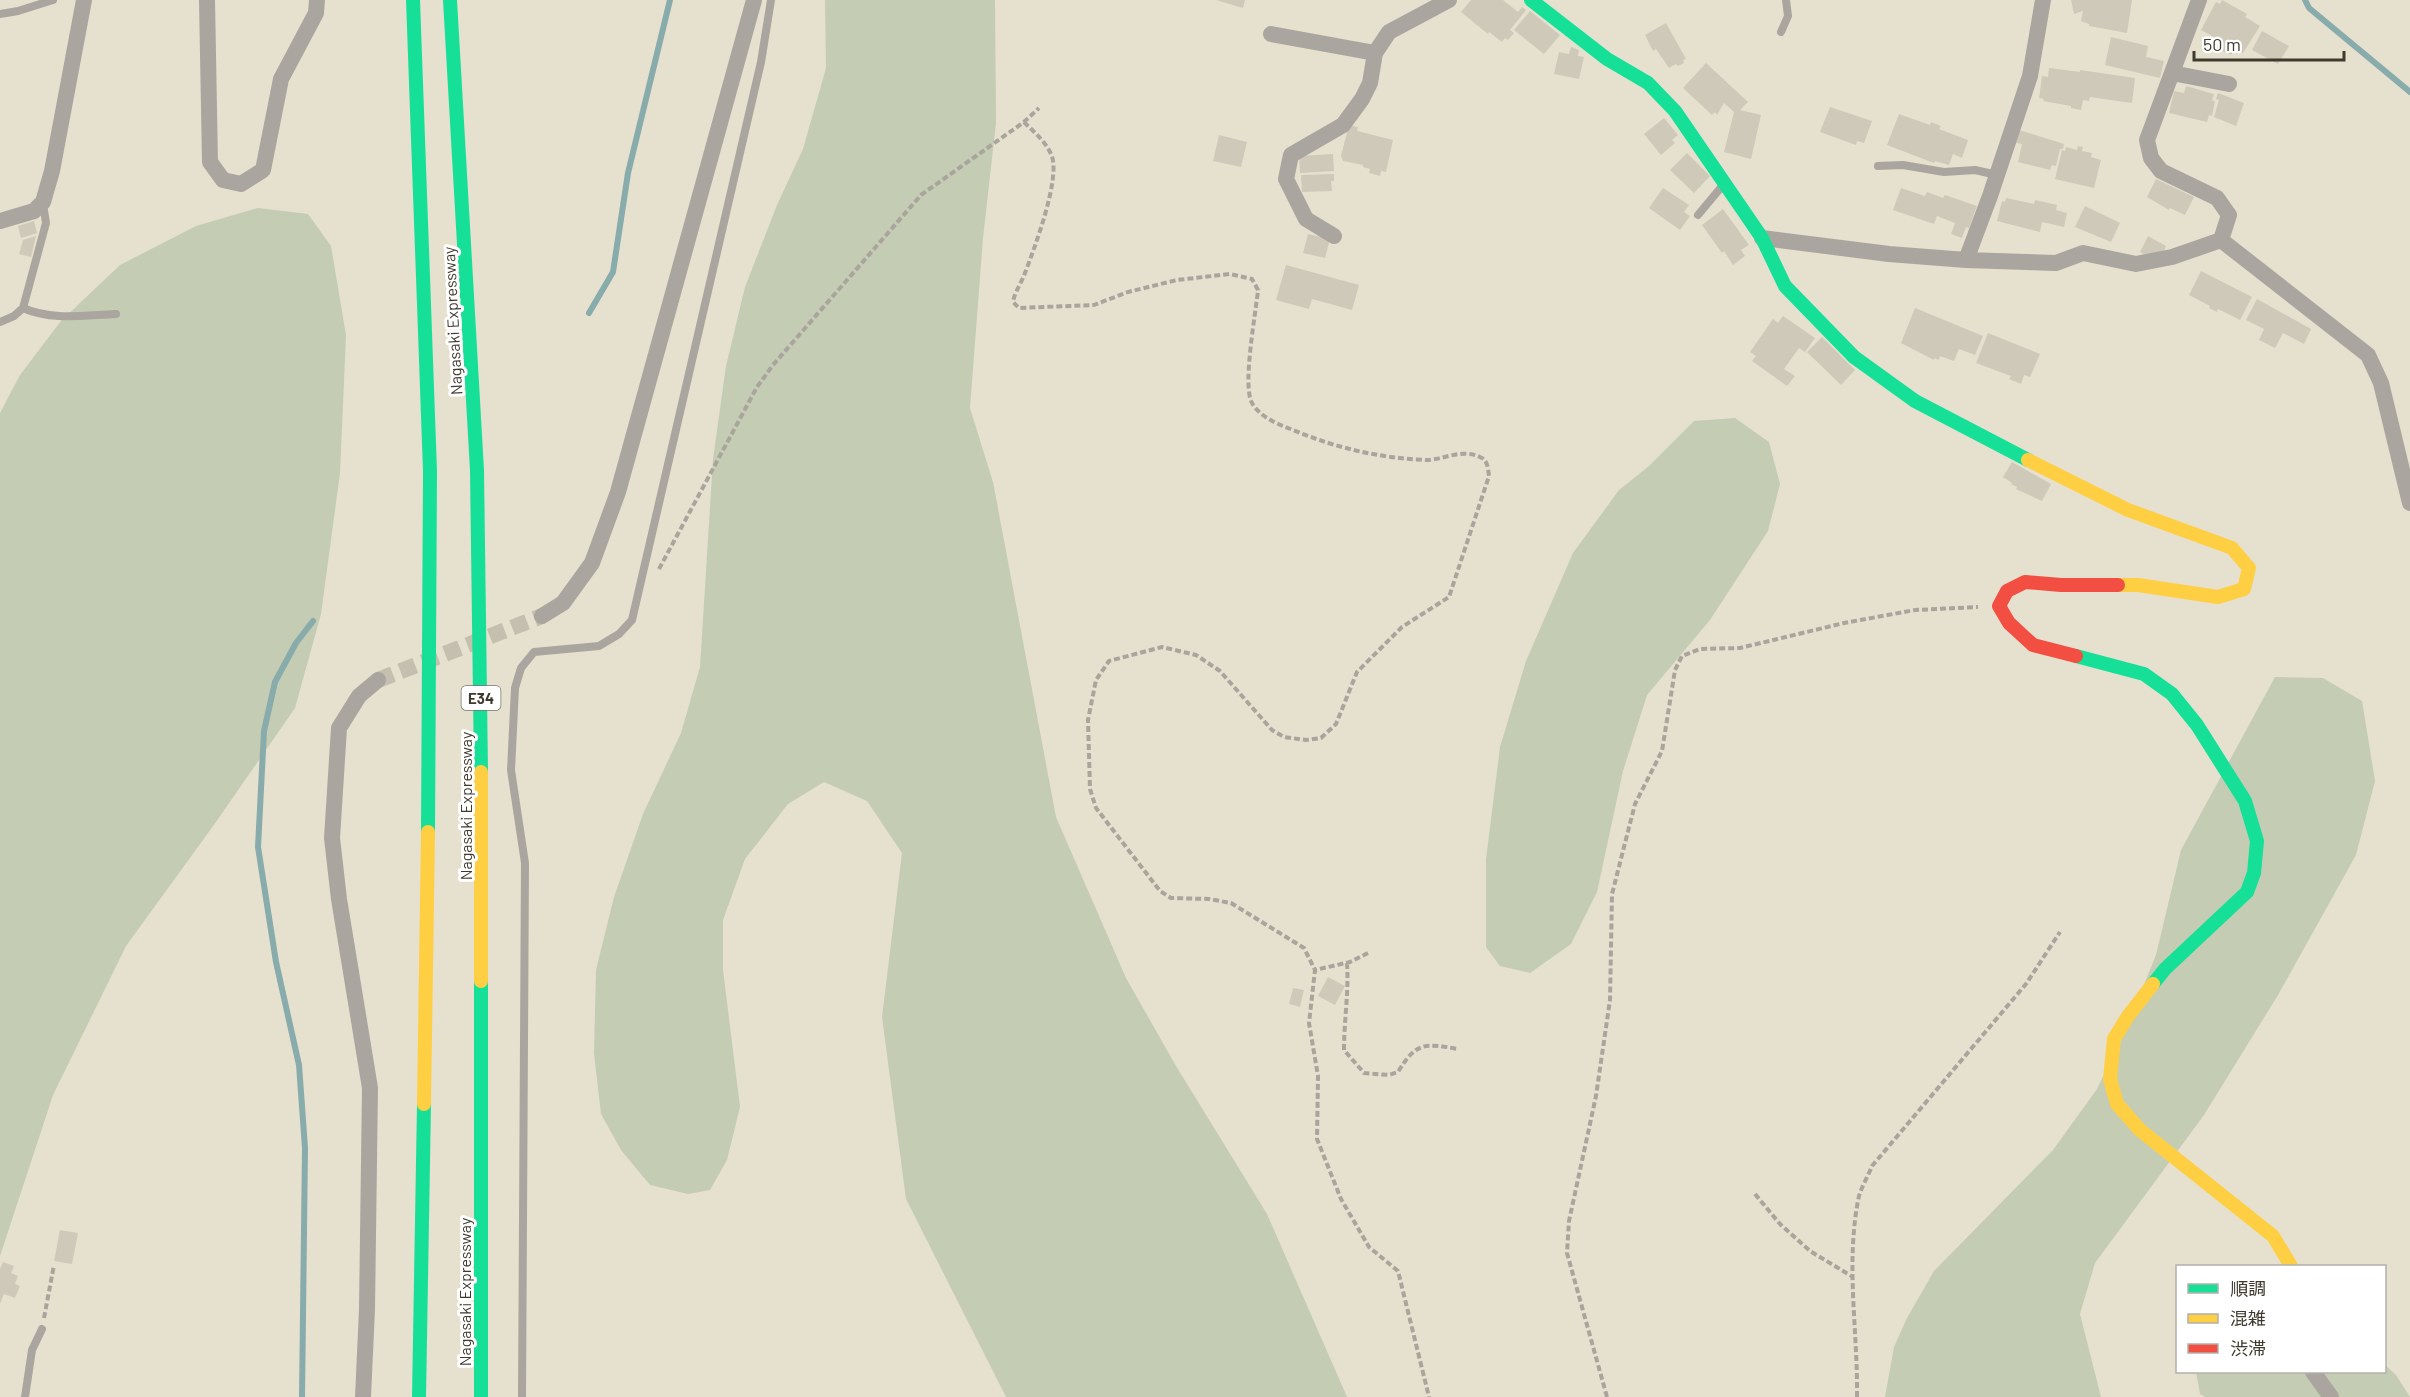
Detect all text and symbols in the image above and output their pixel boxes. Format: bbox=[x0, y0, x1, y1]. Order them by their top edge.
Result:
scale bar bbox=[2194, 24, 2344, 62]
text: 50 m bbox=[2203, 33, 2241, 55]
street label: Nagasaki Expressway bbox=[439, 246, 465, 396]
road number: E34 bbox=[462, 686, 500, 710]
street label: Nagasaki Expressway bbox=[456, 731, 475, 880]
street label: Nagasaki Expressway bbox=[455, 1217, 474, 1366]
legend bbox=[2176, 1265, 2386, 1373]
text: 順調 bbox=[2230, 1277, 2266, 1299]
text: 混雑 bbox=[2230, 1307, 2266, 1329]
text: 渋滞 bbox=[2230, 1337, 2266, 1359]

